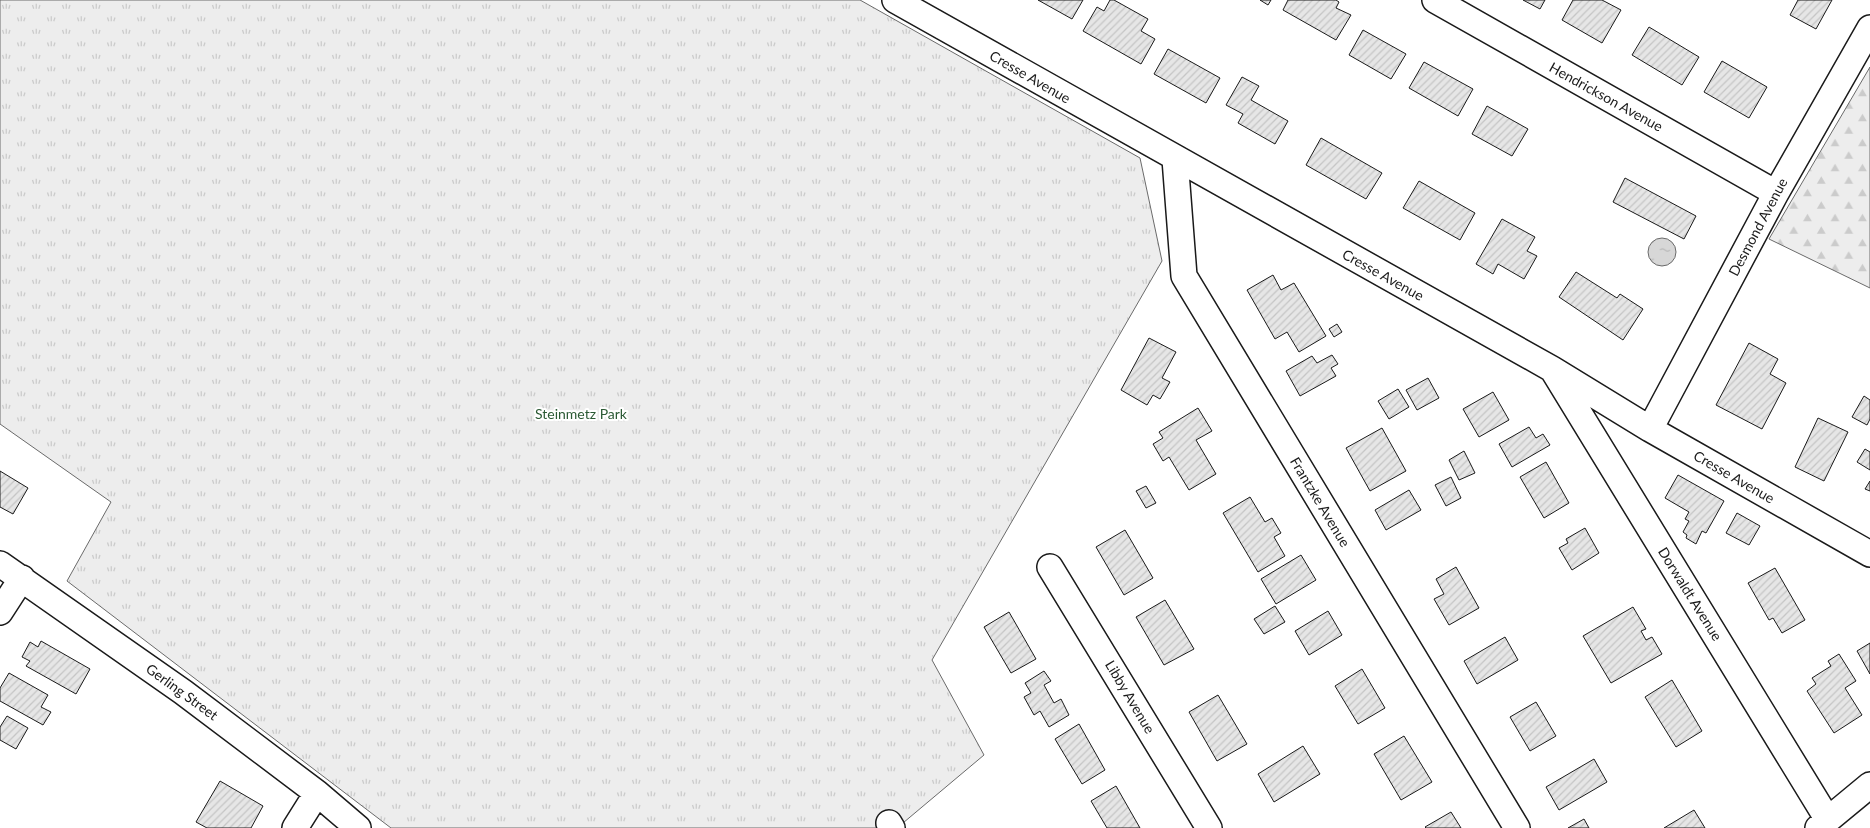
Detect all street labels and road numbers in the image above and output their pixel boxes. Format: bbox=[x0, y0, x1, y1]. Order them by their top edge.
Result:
street label: Cresse Avenue bbox=[987, 47, 1074, 107]
street label: Hendrickson Avenue bbox=[1547, 58, 1666, 135]
street label: Desmond Avenue bbox=[1725, 175, 1791, 279]
street label: Cresse Avenue bbox=[1340, 245, 1427, 304]
street label: Cresse Avenue bbox=[1691, 447, 1778, 507]
street label: Frantzke Avenue bbox=[1287, 454, 1354, 550]
street label: Dorwaldt Avenue bbox=[1655, 544, 1726, 644]
street label: Libby Avenue bbox=[1102, 657, 1159, 736]
street label: Gerling Street bbox=[143, 660, 222, 723]

